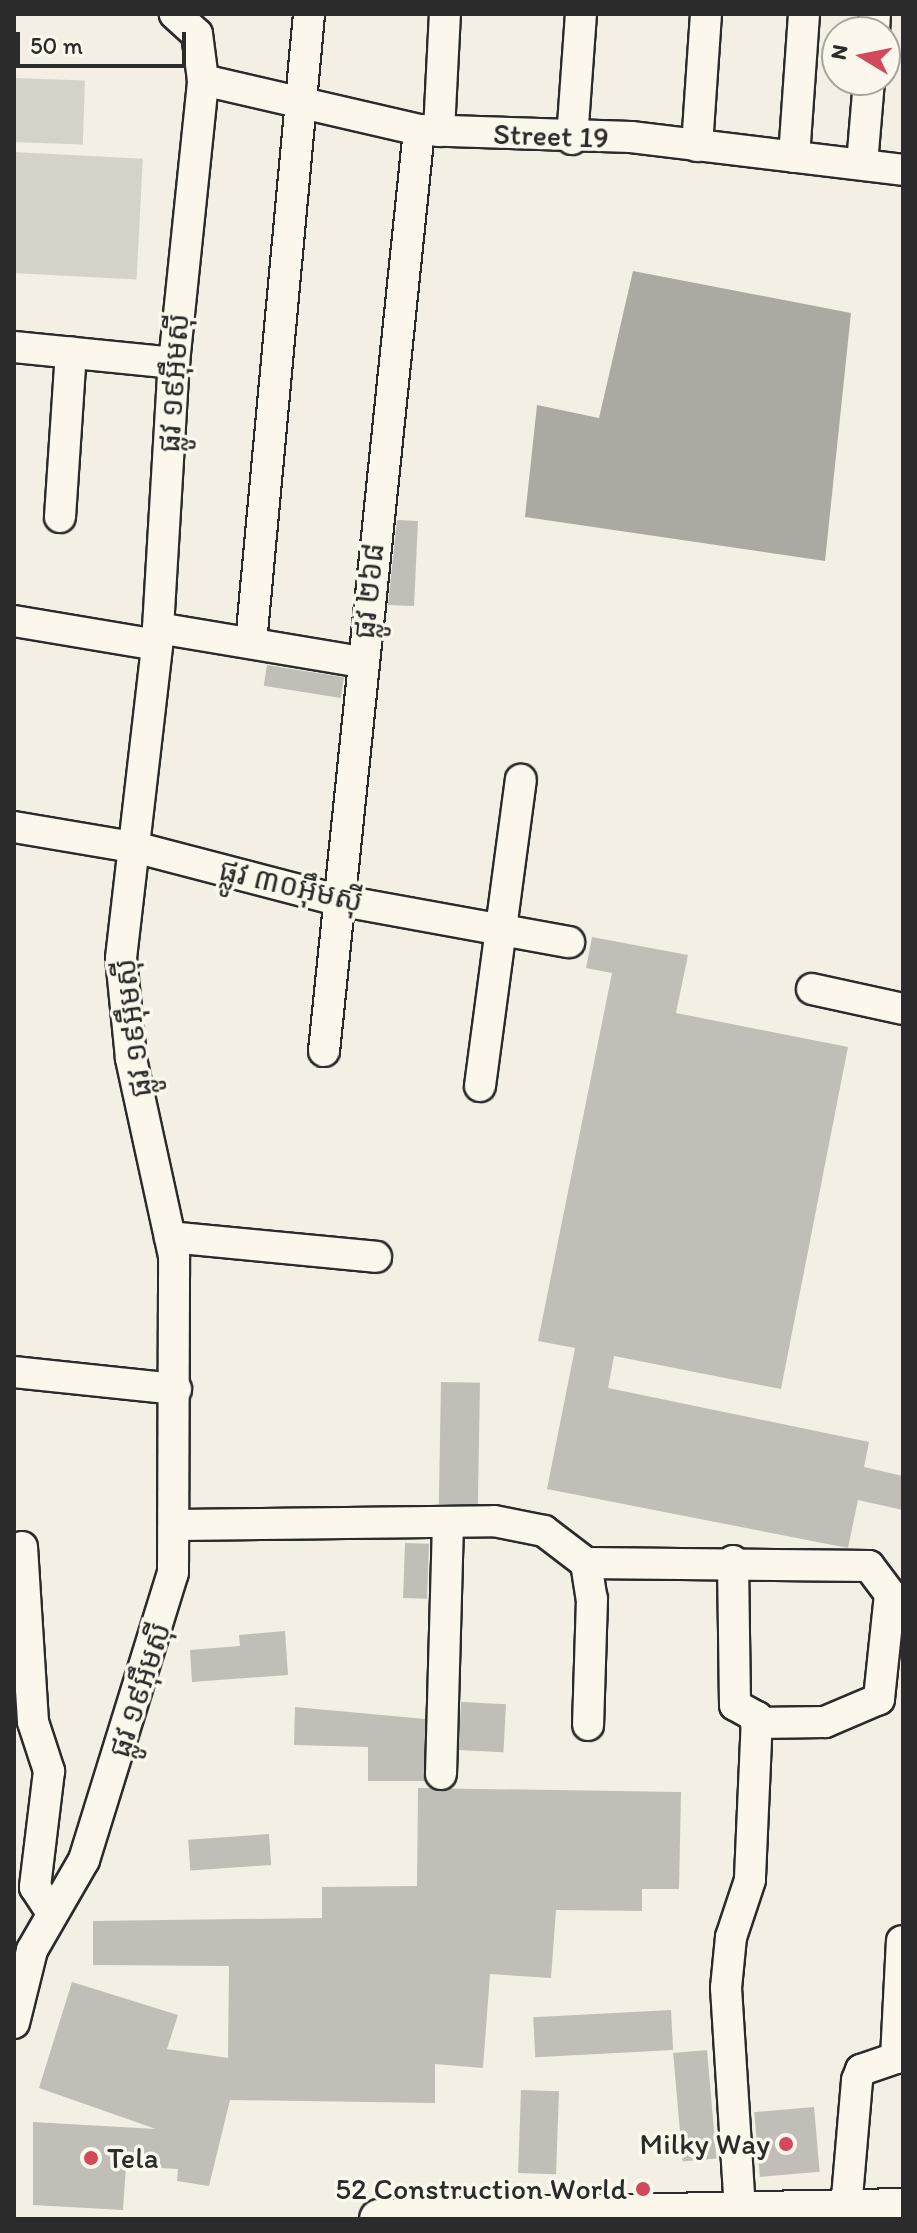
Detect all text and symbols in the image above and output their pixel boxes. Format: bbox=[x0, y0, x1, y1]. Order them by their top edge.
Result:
scale bar bbox=[20, 16, 190, 66]
north arrow bbox=[821, 16, 901, 96]
text: 50 m bbox=[30, 31, 83, 60]
text: N bbox=[824, 42, 853, 62]
street label: Street 19 bbox=[493, 116, 609, 156]
street label: ផ្លូវ ១៩អ៊ឹមស៊ី bbox=[151, 312, 197, 454]
street label: ផ្លូវ ២៦៨ bbox=[346, 541, 392, 641]
street label: ផ្លូវ ៣០អ៊ឹមស៊ី bbox=[216, 852, 366, 920]
street label: ផ្លូវ ១៩អ៊ឹមស៊ី bbox=[107, 957, 159, 1099]
street label: ផ្លូវ ១៩អ៊ឹមស៊ី bbox=[101, 1618, 179, 1762]
place label: Milky Way bbox=[640, 2126, 770, 2162]
marker: Milky Way bbox=[777, 2135, 795, 2153]
place label: Tela bbox=[107, 2140, 158, 2176]
marker: Tela bbox=[82, 2149, 100, 2167]
place label: 52 Construction World bbox=[336, 2171, 627, 2207]
marker: 52 Construction World bbox=[634, 2180, 652, 2198]

